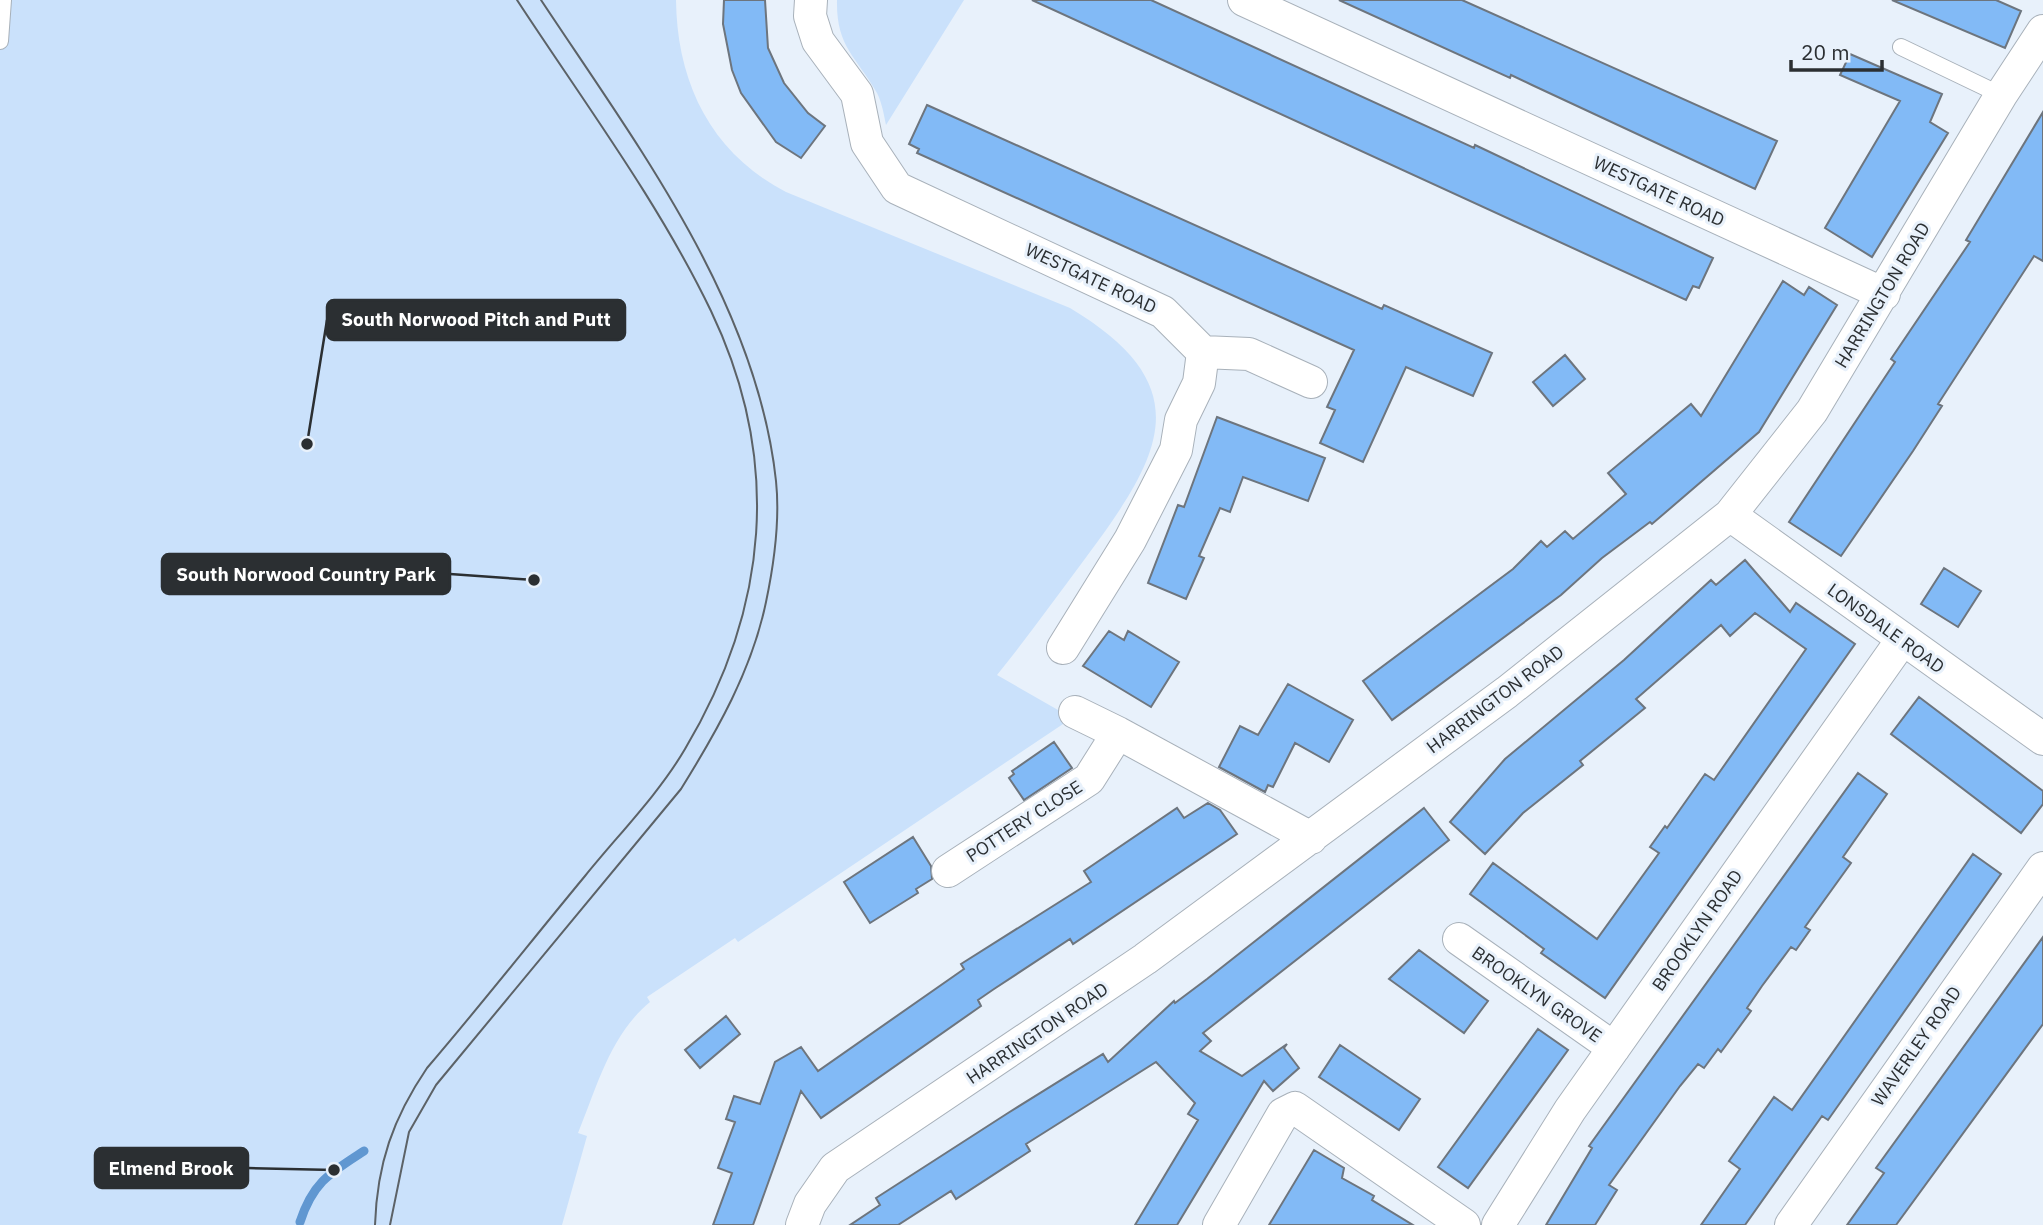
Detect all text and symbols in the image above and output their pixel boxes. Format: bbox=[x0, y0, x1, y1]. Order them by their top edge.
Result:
scale bar bbox=[1791, 28, 1882, 72]
text: 20 m bbox=[1801, 38, 1850, 66]
street label: WESTGATE ROAD bbox=[1590, 151, 1728, 231]
street label: HARRINGTON ROAD bbox=[1829, 218, 1935, 372]
street label: WESTGATE ROAD bbox=[1022, 238, 1160, 318]
callout: South Norwood Pitch and Putt bbox=[327, 300, 625, 340]
text: South Norwood Pitch and Putt bbox=[341, 307, 611, 331]
callout: South Norwood Country Park bbox=[162, 554, 450, 594]
text: South Norwood Country Park bbox=[176, 562, 436, 586]
street label: LONSDALE ROAD bbox=[1823, 578, 1949, 678]
street label: HARRINGTON ROAD bbox=[1422, 640, 1568, 758]
street label: POTTERY CLOSE bbox=[962, 775, 1086, 867]
street label: BROOKLYN ROAD bbox=[1647, 865, 1747, 995]
street label: BROOKLYN GROVE bbox=[1468, 941, 1606, 1047]
street label: HARRINGTON ROAD bbox=[962, 977, 1112, 1089]
street label: WAVERLEY ROAD bbox=[1866, 982, 1966, 1110]
callout: Elmend Brook bbox=[95, 1148, 248, 1188]
text: Elmend Brook bbox=[109, 1156, 234, 1180]

